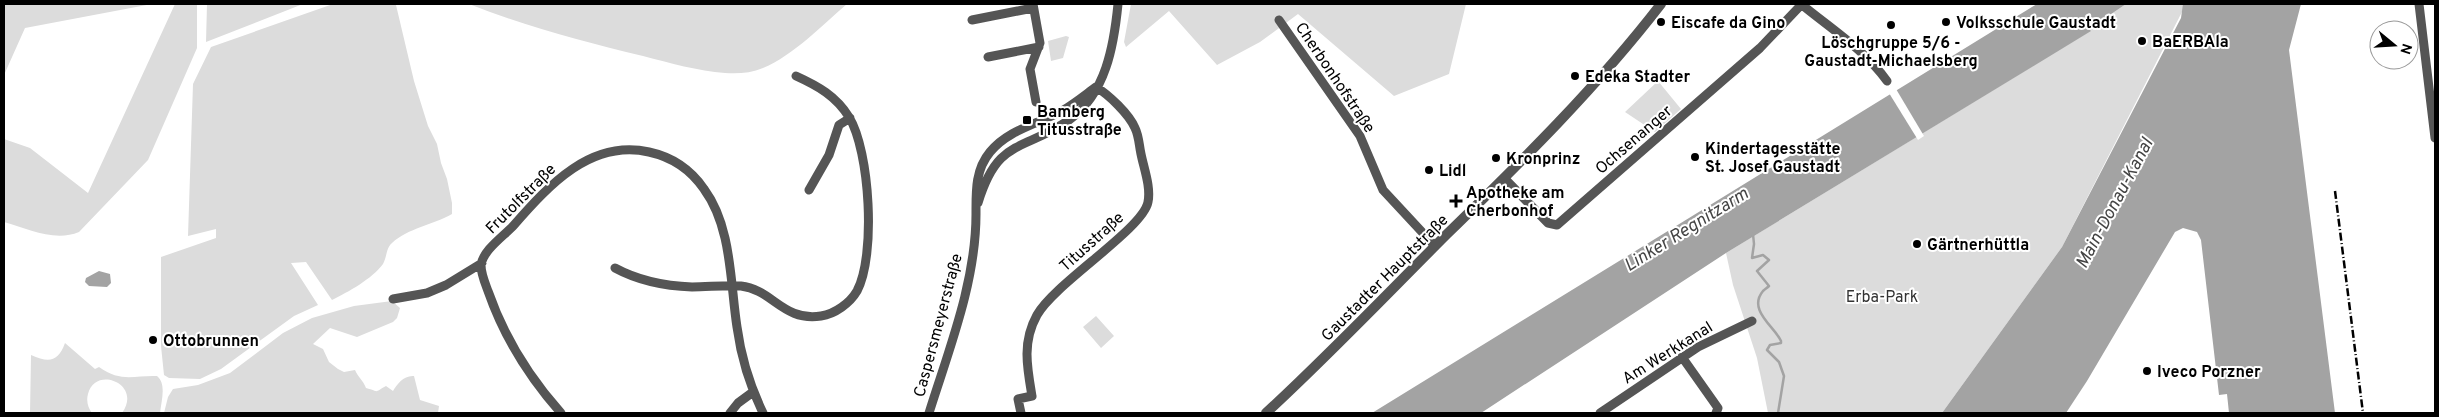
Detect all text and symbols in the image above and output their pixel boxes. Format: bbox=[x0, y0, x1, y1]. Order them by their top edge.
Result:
place label: Eiscafe da Gino bbox=[1671, 14, 1785, 34]
place label: Volksschule Gaustadt bbox=[1956, 14, 2116, 34]
marker: Eiscafe da Gino bbox=[1655, 16, 1667, 28]
marker: Volksschule Gaustadt bbox=[1940, 16, 1952, 28]
street label: Cherbonhofstraße bbox=[1290, 19, 1379, 137]
marker: Löschgruppe 5/6 - Gaustadt-Michaelsberg bbox=[1885, 19, 1897, 31]
north arrow bbox=[2369, 20, 2419, 70]
place label: BaERBAla bbox=[2152, 33, 2229, 53]
place label: Löschgruppe 5/6 - Gaustadt-Michaelsberg bbox=[1804, 34, 1978, 72]
marker: BaERBAla bbox=[2136, 35, 2148, 47]
text: N bbox=[2395, 41, 2415, 56]
place label: Edeka Stadter bbox=[1585, 68, 1690, 88]
marker: Edeka Stadter bbox=[1569, 70, 1581, 82]
street label: Ochsenanger bbox=[1592, 102, 1677, 179]
place label: Bamberg Titusstraße bbox=[1037, 103, 1122, 141]
marker: Bamberg Titusstraße bbox=[1021, 114, 1033, 126]
water label: Main-Donau-Kanal bbox=[2071, 133, 2160, 273]
place label: Kindertagesstätte St. Josef Gaustadt bbox=[1705, 140, 1841, 178]
place label: Kronprinz bbox=[1506, 150, 1580, 170]
marker: Kindertagesstätte St. Josef Gaustadt bbox=[1689, 151, 1701, 163]
marker: Kronprinz bbox=[1490, 152, 1502, 164]
street label: Frutolfstraße bbox=[482, 160, 561, 239]
place label: Lidl bbox=[1439, 162, 1466, 182]
marker: Lidl bbox=[1423, 164, 1435, 176]
water label: Linker Regnitzarm bbox=[1620, 183, 1753, 278]
place label: Apotheke am Cherbonhof bbox=[1466, 184, 1565, 222]
marker: Apotheke am Cherbonhof bbox=[1450, 195, 1462, 207]
street label: Titusstraße bbox=[1056, 208, 1129, 277]
street label: Gaustadter Hauptstraße bbox=[1318, 211, 1453, 346]
place label: Gärtnerhüttla bbox=[1927, 236, 2029, 256]
marker: Gärtnerhüttla bbox=[1911, 238, 1923, 250]
street label: Caspersmeyerstraße bbox=[910, 252, 968, 399]
park label: Erba-Park bbox=[1846, 288, 1918, 308]
street label: Am Werkkanal bbox=[1619, 318, 1717, 389]
place label: Ottobrunnen bbox=[163, 332, 259, 352]
marker: Ottobrunnen bbox=[147, 334, 159, 346]
place label: Iveco Porzner bbox=[2157, 363, 2261, 383]
marker: Iveco Porzner bbox=[2141, 365, 2153, 377]

